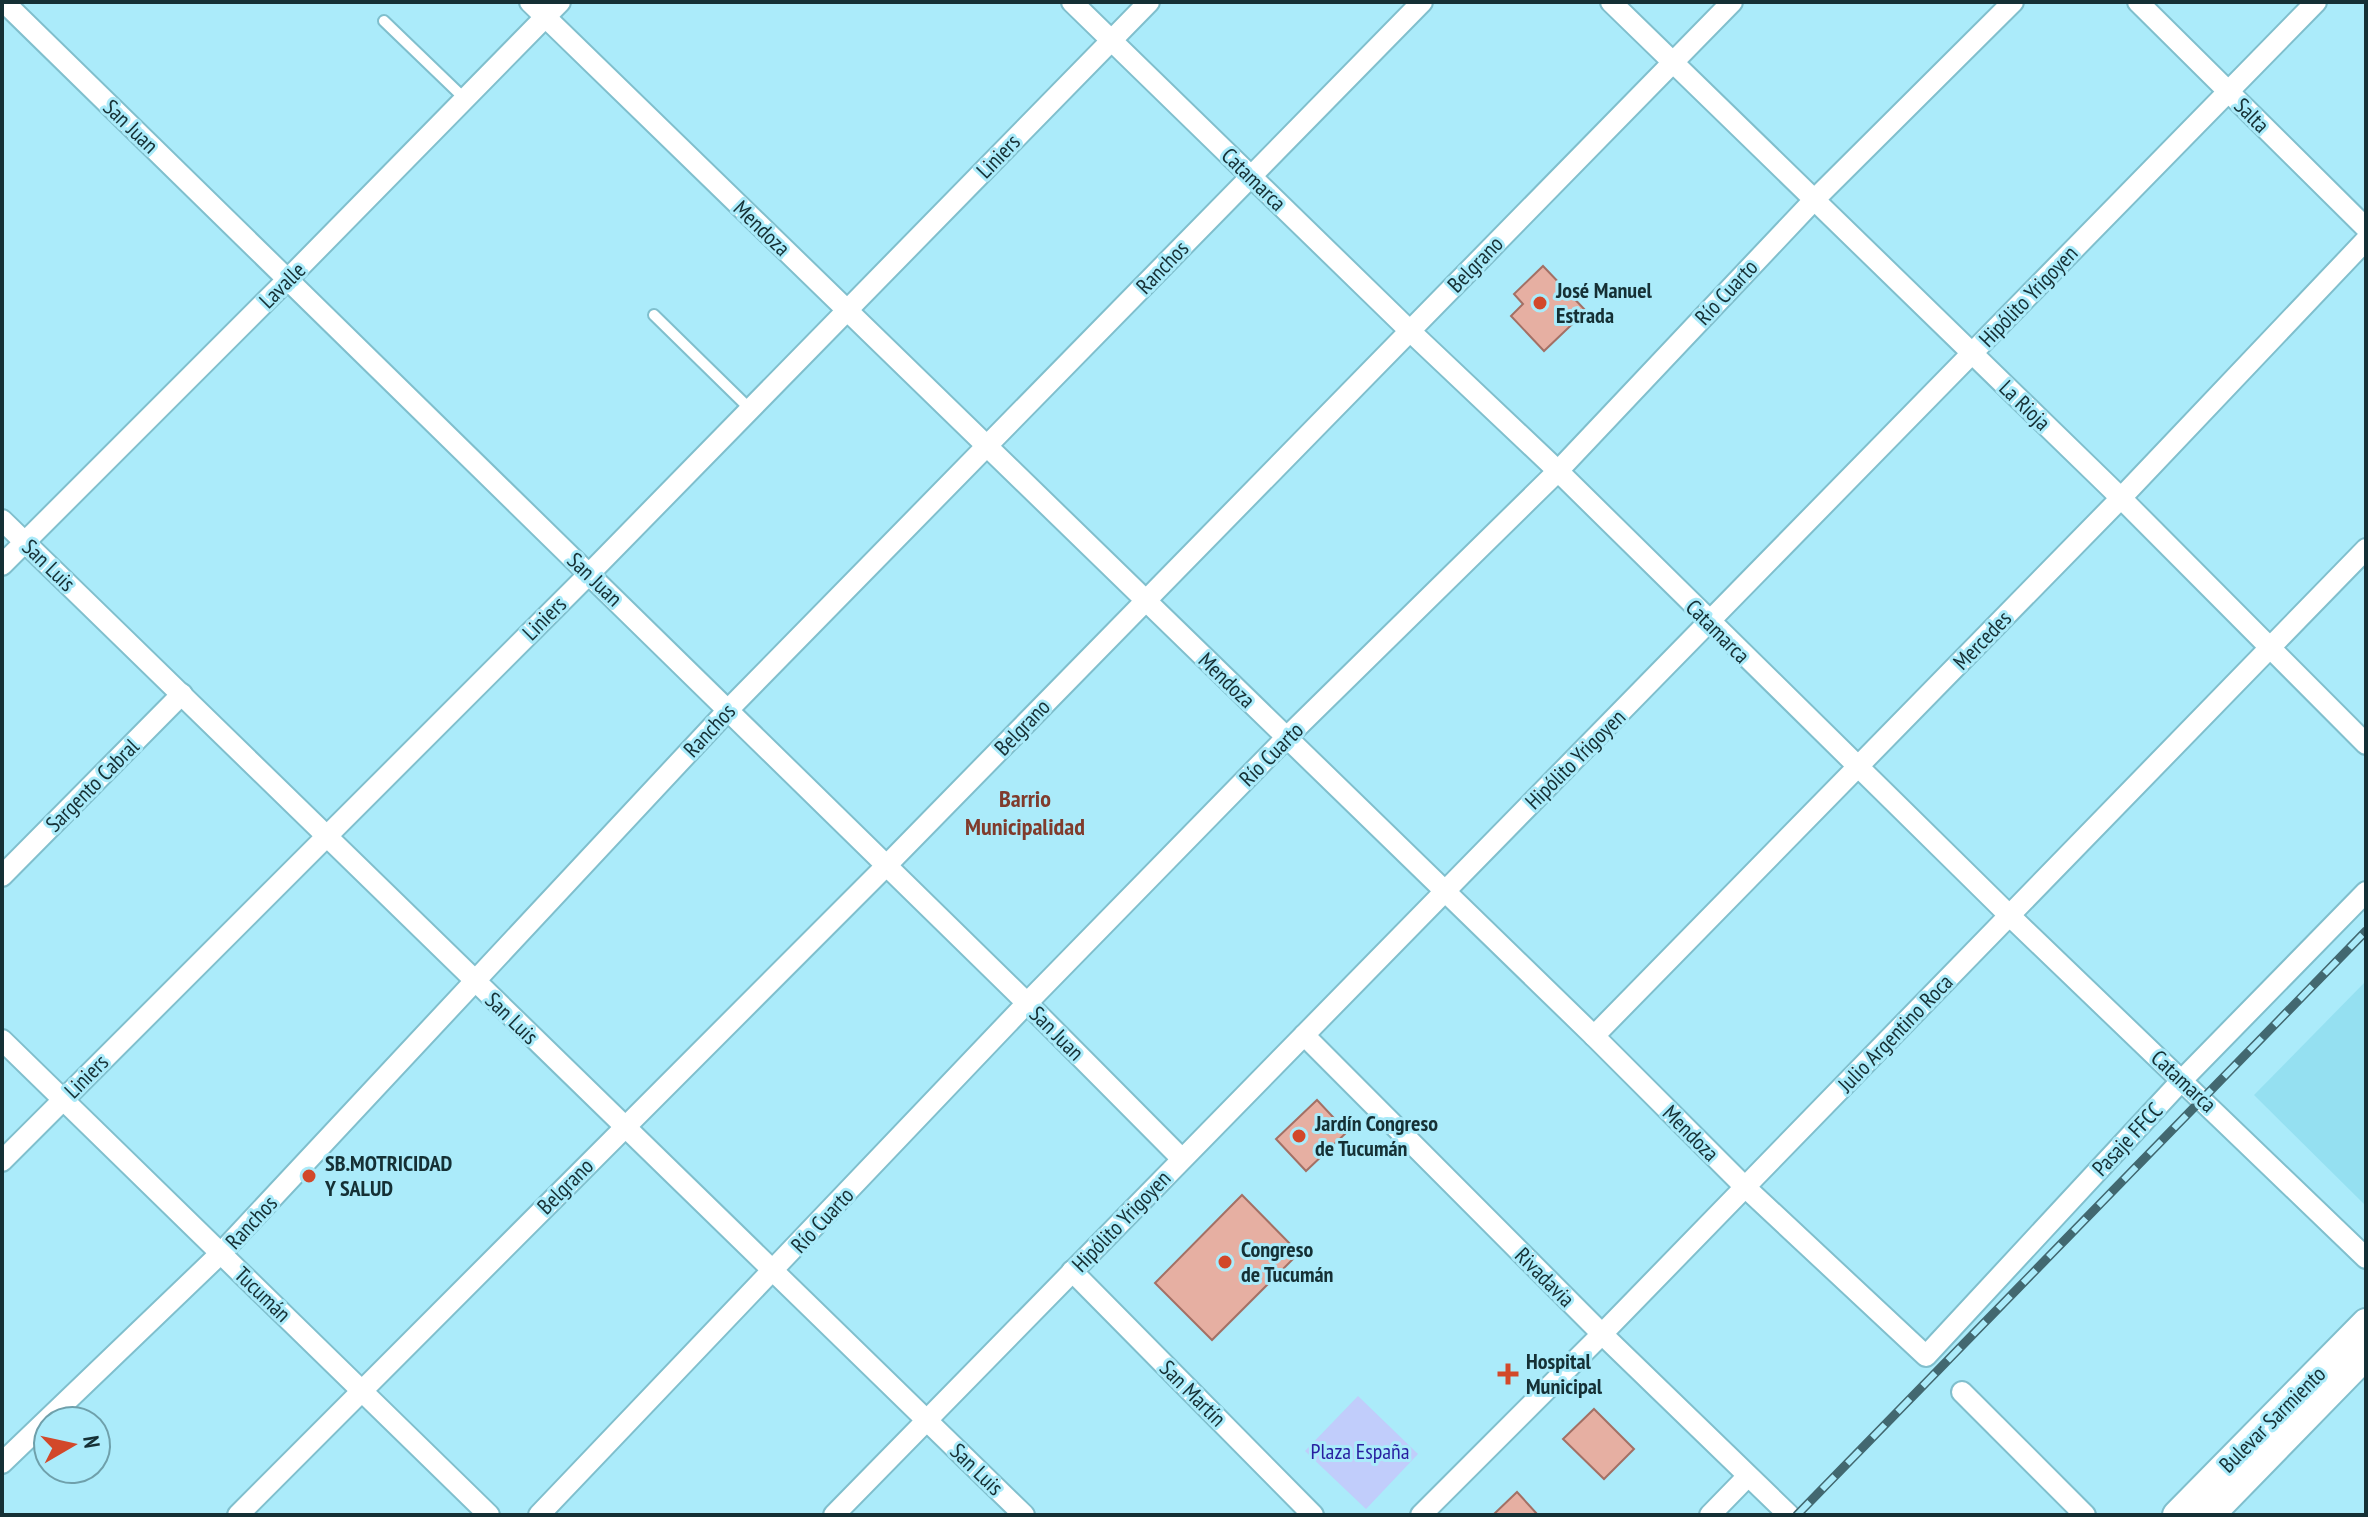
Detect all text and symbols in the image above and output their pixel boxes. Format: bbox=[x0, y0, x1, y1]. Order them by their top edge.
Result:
street label: Salta bbox=[2229, 92, 2275, 138]
street label: San Juan bbox=[98, 93, 164, 159]
street label: Liniers bbox=[970, 128, 1026, 184]
street label: Catamarca bbox=[1216, 141, 1292, 217]
street label: Mendoza bbox=[728, 194, 796, 262]
street label: Belgrano bbox=[1441, 230, 1509, 298]
street label: Ranchos bbox=[1130, 234, 1194, 300]
street label: Hipólito Yrigoyen bbox=[1973, 239, 2083, 353]
street label: Río Cuarto bbox=[1689, 253, 1763, 331]
street label: Lavalle bbox=[253, 256, 311, 314]
place label: José Manuel Estrada bbox=[1555, 276, 1653, 329]
marker: José Manuel Estrada bbox=[1531, 294, 1549, 312]
street label: La Rioja bbox=[1993, 374, 2057, 436]
street label: San Luis bbox=[17, 533, 81, 597]
street label: San Juan bbox=[562, 546, 628, 612]
street label: Liniers bbox=[516, 590, 572, 646]
street label: Catamarca bbox=[1680, 593, 1756, 669]
street label: Mercedes bbox=[1947, 604, 2017, 676]
street label: Mendoza bbox=[1193, 646, 1261, 714]
street label: Belgrano bbox=[988, 693, 1056, 761]
street label: Ranchos bbox=[677, 697, 741, 763]
street label: Hipólito Yrigoyen bbox=[1519, 703, 1631, 815]
street label: Río Cuarto bbox=[1233, 716, 1309, 792]
street label: Sargento Cabral bbox=[39, 732, 145, 838]
district label: Barrio Municipalidad bbox=[965, 783, 1085, 842]
street label: Julio Argentino Roca bbox=[1831, 968, 1958, 1099]
street label: San Luis bbox=[480, 986, 544, 1050]
street label: San Juan bbox=[1024, 1000, 1090, 1066]
street label: Catamarca bbox=[2145, 1044, 2223, 1118]
street label: Liniers bbox=[58, 1048, 114, 1104]
street label: Pasaje FFCC bbox=[2086, 1096, 2168, 1182]
street label: Mendoza bbox=[1657, 1099, 1725, 1167]
place label: Jardín Congreso de Tucumán bbox=[1314, 1109, 1438, 1162]
marker: Jardín Congreso de Tucumán bbox=[1290, 1127, 1308, 1145]
place label: SB.MOTRICIDAD Y SALUD bbox=[324, 1149, 452, 1202]
street label: Belgrano bbox=[531, 1152, 599, 1220]
street label: Hipólito Yrigoyen bbox=[1066, 1164, 1176, 1278]
marker: SB.MOTRICIDAD Y SALUD bbox=[300, 1167, 318, 1185]
street label: Río Cuarto bbox=[785, 1181, 859, 1259]
street label: Ranchos bbox=[219, 1189, 283, 1255]
place label: Congreso de Tucumán bbox=[1241, 1235, 1334, 1288]
street label: Rivadavia bbox=[1509, 1241, 1581, 1313]
marker: Congreso de Tucumán bbox=[1216, 1253, 1234, 1271]
street label: Tucumán bbox=[229, 1260, 297, 1328]
place label: Hospital Municipal bbox=[1526, 1347, 1603, 1400]
street label: San Martín bbox=[1154, 1354, 1232, 1432]
street label: Bulevar Sarmiento bbox=[2213, 1360, 2331, 1478]
marker: Hospital Municipal bbox=[1497, 1363, 1519, 1385]
north arrow bbox=[32, 1405, 112, 1485]
text: N bbox=[77, 1434, 107, 1450]
street label: San Luis bbox=[945, 1437, 1009, 1501]
park label: Plaza España bbox=[1311, 1437, 1409, 1465]

